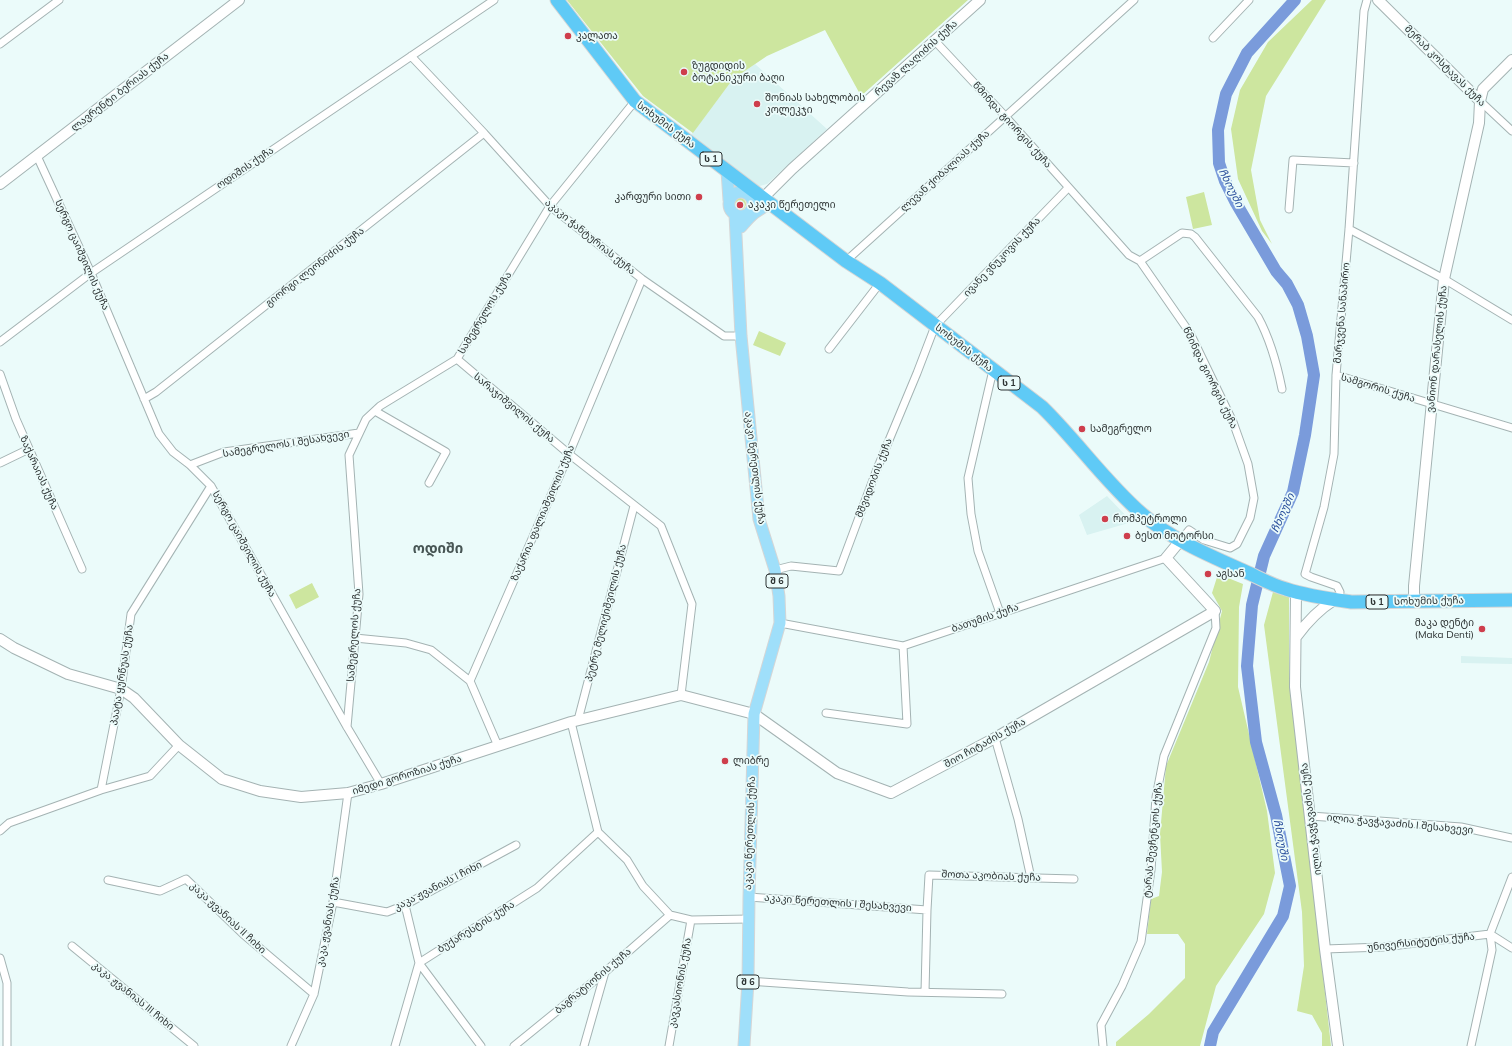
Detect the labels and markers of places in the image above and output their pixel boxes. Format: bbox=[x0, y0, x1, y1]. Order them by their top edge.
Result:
place label: კალათა bbox=[576, 30, 618, 42]
marker: კალათა bbox=[563, 31, 573, 41]
place label: ზუგდიდის ბოტანიკური ბაღი bbox=[692, 60, 784, 84]
marker: ზუგდიდის ბოტანიკური ბაღი bbox=[679, 67, 689, 77]
place label: შონიას სახელობის კოლეკჯი bbox=[765, 92, 865, 116]
marker: შონიას სახელობის კოლეკჯი bbox=[752, 99, 762, 109]
place label: კარფური სითი bbox=[614, 191, 691, 203]
marker: კარფური სითი bbox=[694, 192, 704, 202]
place label: აკაკი წერეთელი bbox=[748, 199, 835, 211]
marker: აკაკი წერეთელი bbox=[735, 200, 745, 210]
place label: სამეგრელო bbox=[1090, 423, 1152, 435]
marker: სამეგრელო bbox=[1077, 424, 1087, 434]
place label: რომპეტროლი bbox=[1113, 513, 1187, 525]
marker: რომპეტროლი bbox=[1100, 514, 1110, 524]
place label: ბესთ მოტორსი bbox=[1135, 530, 1214, 542]
marker: ბესთ მოტორსი bbox=[1122, 531, 1132, 541]
place label: აგსან bbox=[1216, 568, 1245, 580]
marker: აგსან bbox=[1203, 569, 1213, 579]
place label: მაკა დენტი (Maka Denti) bbox=[1415, 617, 1474, 640]
marker: მაკა დენტი (Maka Denti) bbox=[1477, 624, 1487, 634]
place label: ლიბრე bbox=[733, 755, 769, 767]
marker: ლიბრე bbox=[720, 756, 730, 766]

